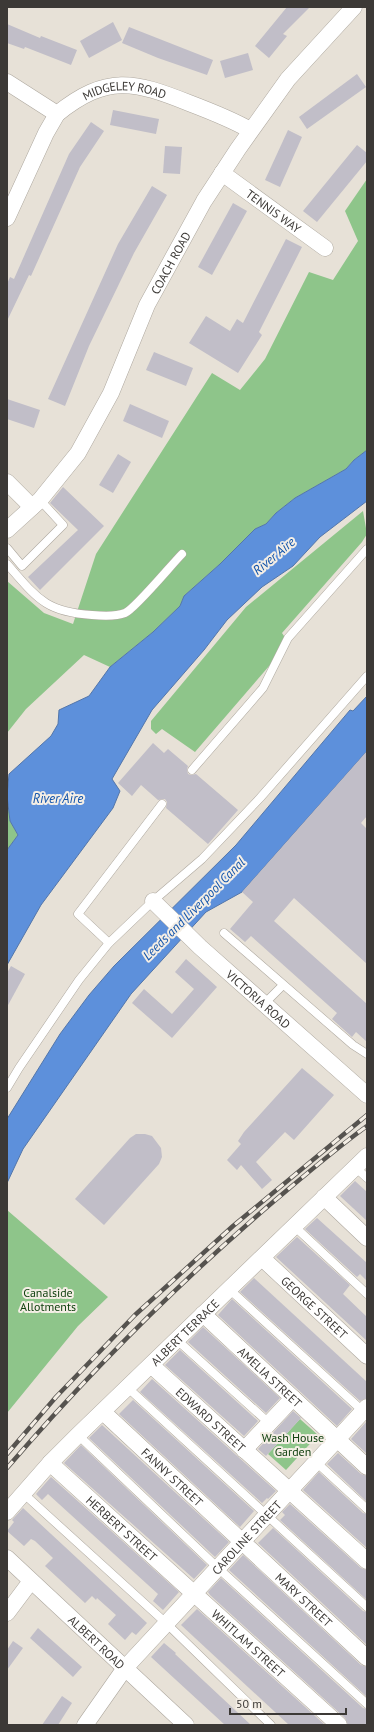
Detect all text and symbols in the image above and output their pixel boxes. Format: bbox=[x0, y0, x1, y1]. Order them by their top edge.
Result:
street label: MIDGELEY ROAD bbox=[80, 78, 169, 103]
street label: TENNIS WAY bbox=[243, 186, 305, 236]
street label: COACH ROAD bbox=[147, 229, 193, 296]
water label: River Aire bbox=[249, 533, 299, 579]
water label: River Aire bbox=[33, 790, 83, 807]
water label: Leeds and Liverpool Canal bbox=[139, 854, 249, 964]
street label: VICTORIA ROAD bbox=[223, 966, 294, 1031]
street label: GEORGE STREET bbox=[278, 1273, 351, 1342]
park label: Canalside Allotments bbox=[20, 1285, 76, 1314]
street label: ALBERT TERRACE bbox=[147, 1296, 222, 1368]
street label: AMELIA STREET bbox=[235, 1343, 306, 1410]
street label: EDWARD STREET bbox=[173, 1384, 249, 1455]
park label: Wash House Garden bbox=[262, 1430, 324, 1459]
street label: FANNY STREET bbox=[139, 1444, 207, 1509]
street label: HERBERT STREET bbox=[83, 1492, 161, 1564]
street label: CAROLINE STREET bbox=[208, 1497, 284, 1577]
street label: MARY STREET bbox=[273, 1569, 336, 1630]
street label: WHITLAM STREET bbox=[209, 1606, 289, 1680]
street label: ALBERT ROAD bbox=[66, 1612, 128, 1672]
scale bar bbox=[230, 1690, 346, 1716]
text: 50 m bbox=[236, 1696, 262, 1711]

